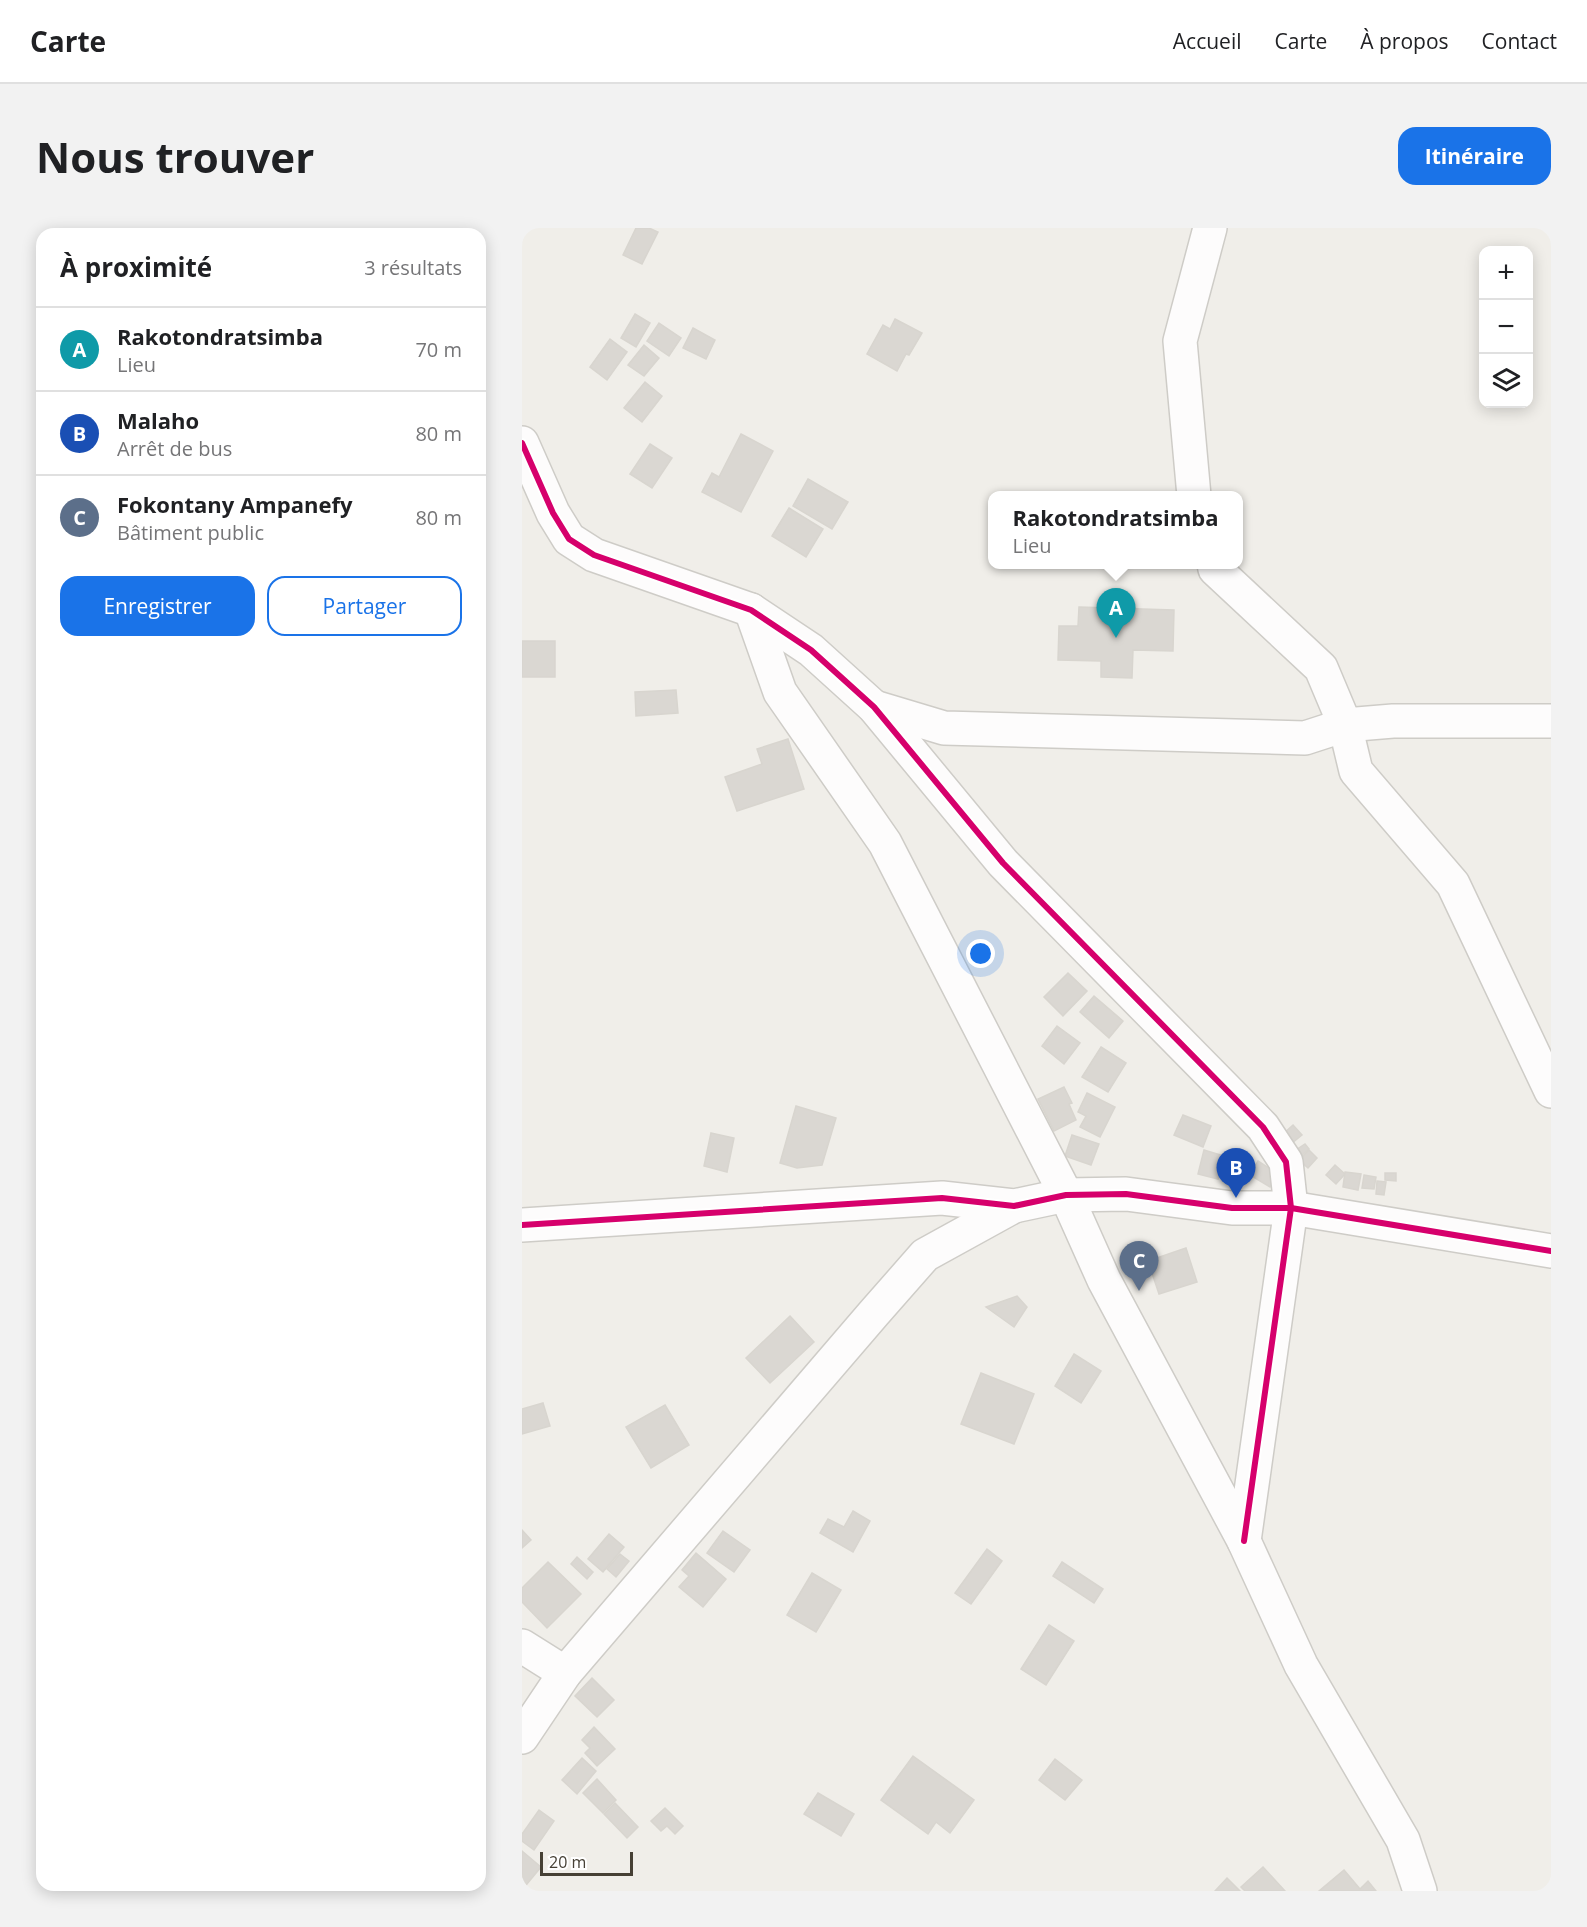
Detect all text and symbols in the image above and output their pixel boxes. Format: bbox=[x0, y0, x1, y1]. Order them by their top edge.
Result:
text: Carte bbox=[30, 22, 106, 60]
text: Accueil bbox=[1173, 27, 1241, 55]
text: Carte bbox=[1274, 27, 1327, 55]
text: À propos bbox=[1360, 27, 1449, 55]
text: Contact bbox=[1482, 27, 1557, 55]
button: Itinéraire bbox=[1398, 127, 1551, 185]
text: Nous trouver bbox=[36, 128, 314, 185]
map controls bbox=[1479, 246, 1533, 408]
button: + bbox=[1479, 246, 1533, 300]
text: À proximité bbox=[60, 249, 212, 285]
text: 3 résultats bbox=[364, 254, 462, 281]
button: − bbox=[1479, 300, 1533, 354]
text: Rakotondratsimba bbox=[117, 321, 323, 351]
text: A bbox=[73, 336, 86, 363]
text: 70 m bbox=[415, 336, 462, 363]
text: Lieu bbox=[117, 351, 156, 378]
button: layers bbox=[1479, 354, 1533, 408]
text: Malaho bbox=[117, 405, 199, 435]
text: B bbox=[73, 420, 86, 447]
text: 80 m bbox=[415, 420, 462, 447]
text: Arrêt de bus bbox=[117, 435, 232, 462]
text: Fokontany Ampanefy bbox=[117, 489, 352, 519]
popup bbox=[988, 491, 1243, 569]
text: Rakotondratsimba bbox=[1013, 502, 1218, 532]
text: C bbox=[73, 504, 86, 531]
text: 80 m bbox=[415, 504, 462, 531]
text: Bâtiment public bbox=[117, 519, 264, 546]
text: Lieu bbox=[1013, 532, 1052, 559]
button: Enregistrer bbox=[60, 576, 255, 636]
button: Partager bbox=[267, 576, 462, 636]
pin: A bbox=[1096, 588, 1136, 638]
your location bbox=[966, 939, 995, 968]
pin: B bbox=[1216, 1148, 1256, 1198]
pin: C bbox=[1120, 1242, 1158, 1291]
scale bar bbox=[540, 1849, 633, 1876]
text: 20 m bbox=[549, 1851, 586, 1873]

